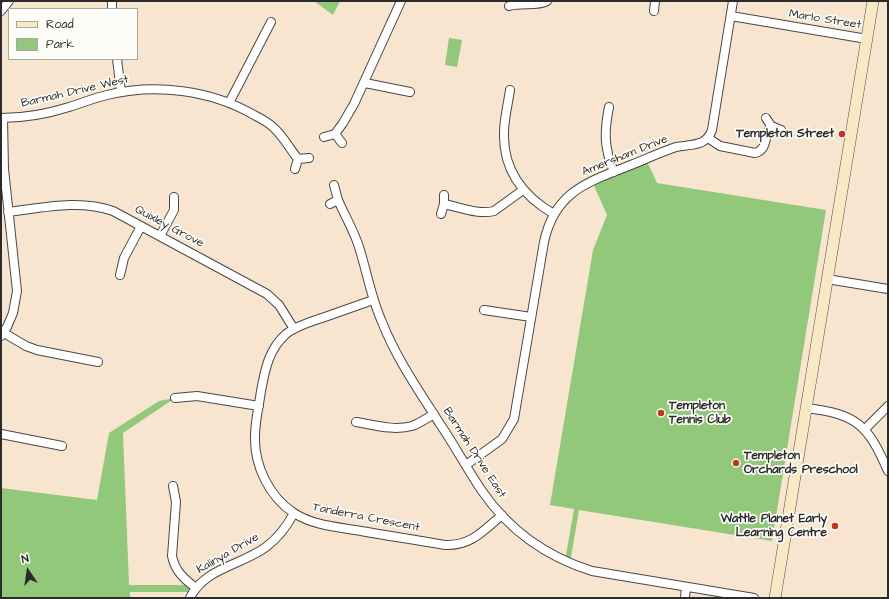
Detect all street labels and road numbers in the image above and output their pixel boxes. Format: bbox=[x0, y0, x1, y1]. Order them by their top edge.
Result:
street label: Marlo Street bbox=[788, 7, 862, 33]
street label: Barmah Drive West bbox=[20, 73, 130, 111]
street label: Amersham Drive bbox=[580, 132, 670, 180]
street label: Quixley Grove bbox=[132, 203, 206, 251]
street label: Barmah Drive East bbox=[439, 405, 509, 501]
street label: Tanderra Crescent bbox=[311, 501, 421, 535]
street label: Kalinya Drive bbox=[194, 530, 262, 578]

